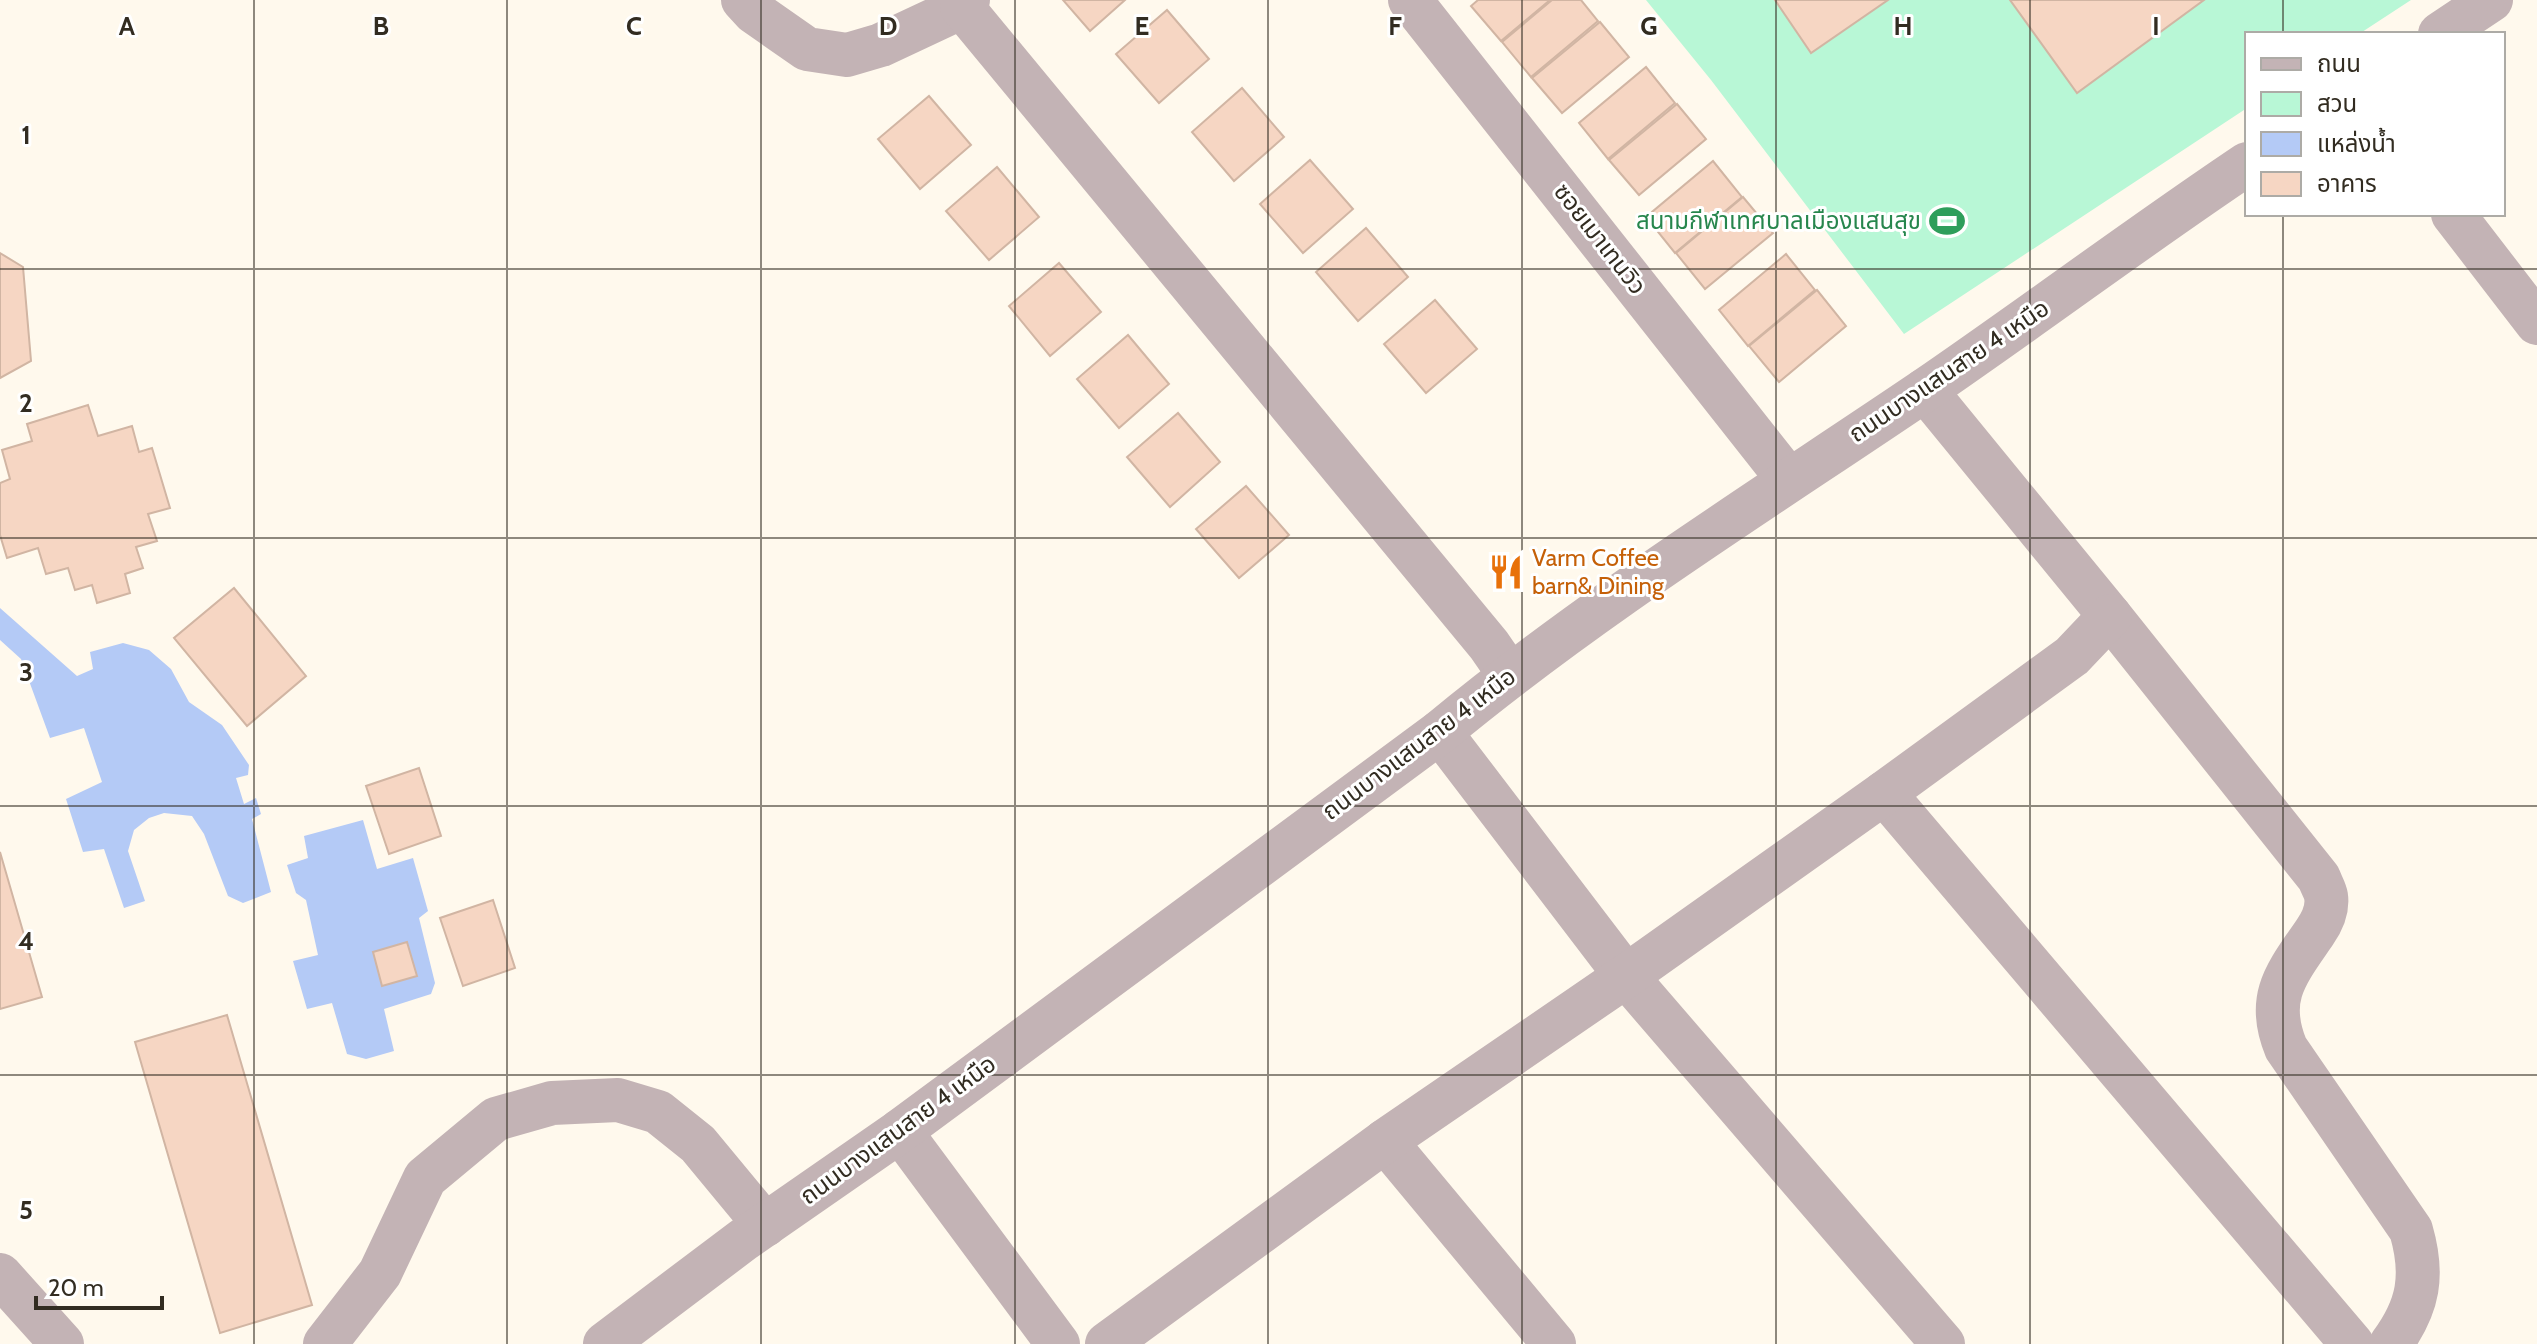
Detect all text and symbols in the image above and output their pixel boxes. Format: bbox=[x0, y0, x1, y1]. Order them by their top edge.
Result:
text: A bbox=[119, 10, 136, 42]
text: B bbox=[373, 10, 389, 42]
text: C bbox=[626, 10, 642, 42]
text: D bbox=[879, 10, 897, 42]
text: E bbox=[1135, 10, 1149, 42]
text: F bbox=[1388, 10, 1402, 42]
text: G bbox=[1640, 10, 1658, 42]
text: H bbox=[1894, 10, 1912, 42]
text: I bbox=[2152, 10, 2160, 42]
legend bbox=[2245, 32, 2505, 216]
text: ถนน bbox=[2317, 49, 2361, 78]
text: สวน bbox=[2317, 89, 2357, 118]
text: 1 bbox=[21, 119, 31, 151]
text: แหล่งน้ำ bbox=[2317, 127, 2396, 158]
text: อาคาร bbox=[2317, 169, 2377, 198]
street label: ซอยเมาเทนวิว bbox=[1548, 177, 1653, 300]
sports icon: สนามกีฬาเทศบาลเมืองแสนสุข bbox=[1928, 202, 1966, 240]
place label: สนามกีฬาเทศบาลเมืองแสนสุข bbox=[1636, 206, 1921, 236]
street label: ถนนบางแสนสาย 4 เหนือ bbox=[1843, 293, 2054, 448]
text: 2 bbox=[19, 387, 33, 419]
place label: Varm Coffee barn& Dining bbox=[1532, 543, 1665, 600]
restaurant icon: Varm Coffee barn& Dining bbox=[1487, 553, 1525, 591]
text: 3 bbox=[19, 656, 33, 688]
street label: ถนนบางแสนสาย 4 เหนือ bbox=[1316, 661, 1521, 826]
text: 4 bbox=[18, 925, 34, 957]
street label: ถนนบางแสนสาย 4 เหนือ bbox=[794, 1049, 1001, 1210]
text: 5 bbox=[19, 1194, 33, 1226]
scale bar bbox=[36, 1260, 162, 1310]
text: 20 m bbox=[48, 1273, 104, 1302]

